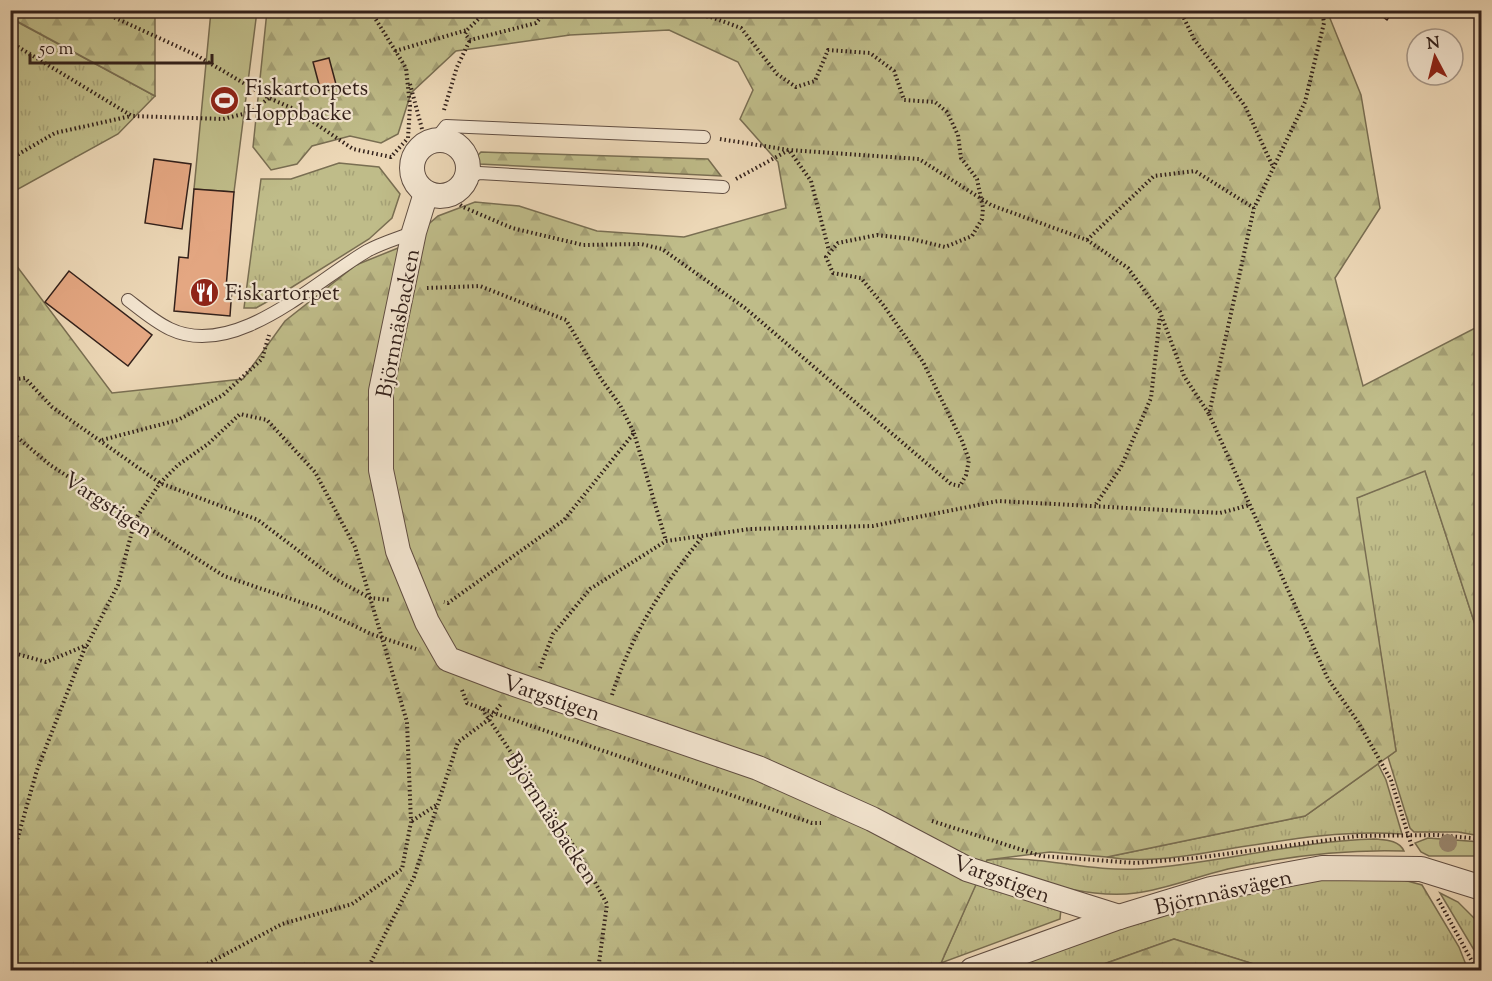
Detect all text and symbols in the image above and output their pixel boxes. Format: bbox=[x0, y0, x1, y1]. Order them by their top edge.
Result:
scale bar bbox=[30, 27, 212, 65]
north arrow bbox=[1405, 27, 1465, 87]
text: N bbox=[1426, 32, 1441, 57]
text: 50 m bbox=[38, 37, 74, 63]
place label: Fiskartorpets Hoppbacke bbox=[245, 74, 368, 131]
sports icon: Fiskartorpets Hoppbacke bbox=[208, 84, 240, 116]
street label: Björnnäsbacken bbox=[370, 246, 430, 401]
restaurant icon: Fiskartorpet bbox=[188, 276, 220, 308]
place label: Fiskartorpet bbox=[225, 279, 340, 311]
street label: Vargstigen bbox=[56, 465, 159, 548]
street label: Vargstigen bbox=[498, 668, 604, 731]
street label: Björnnäsbacken bbox=[496, 747, 605, 892]
street label: Vargstigen bbox=[948, 848, 1054, 913]
street label: Björnnäsvägen bbox=[1152, 863, 1296, 925]

